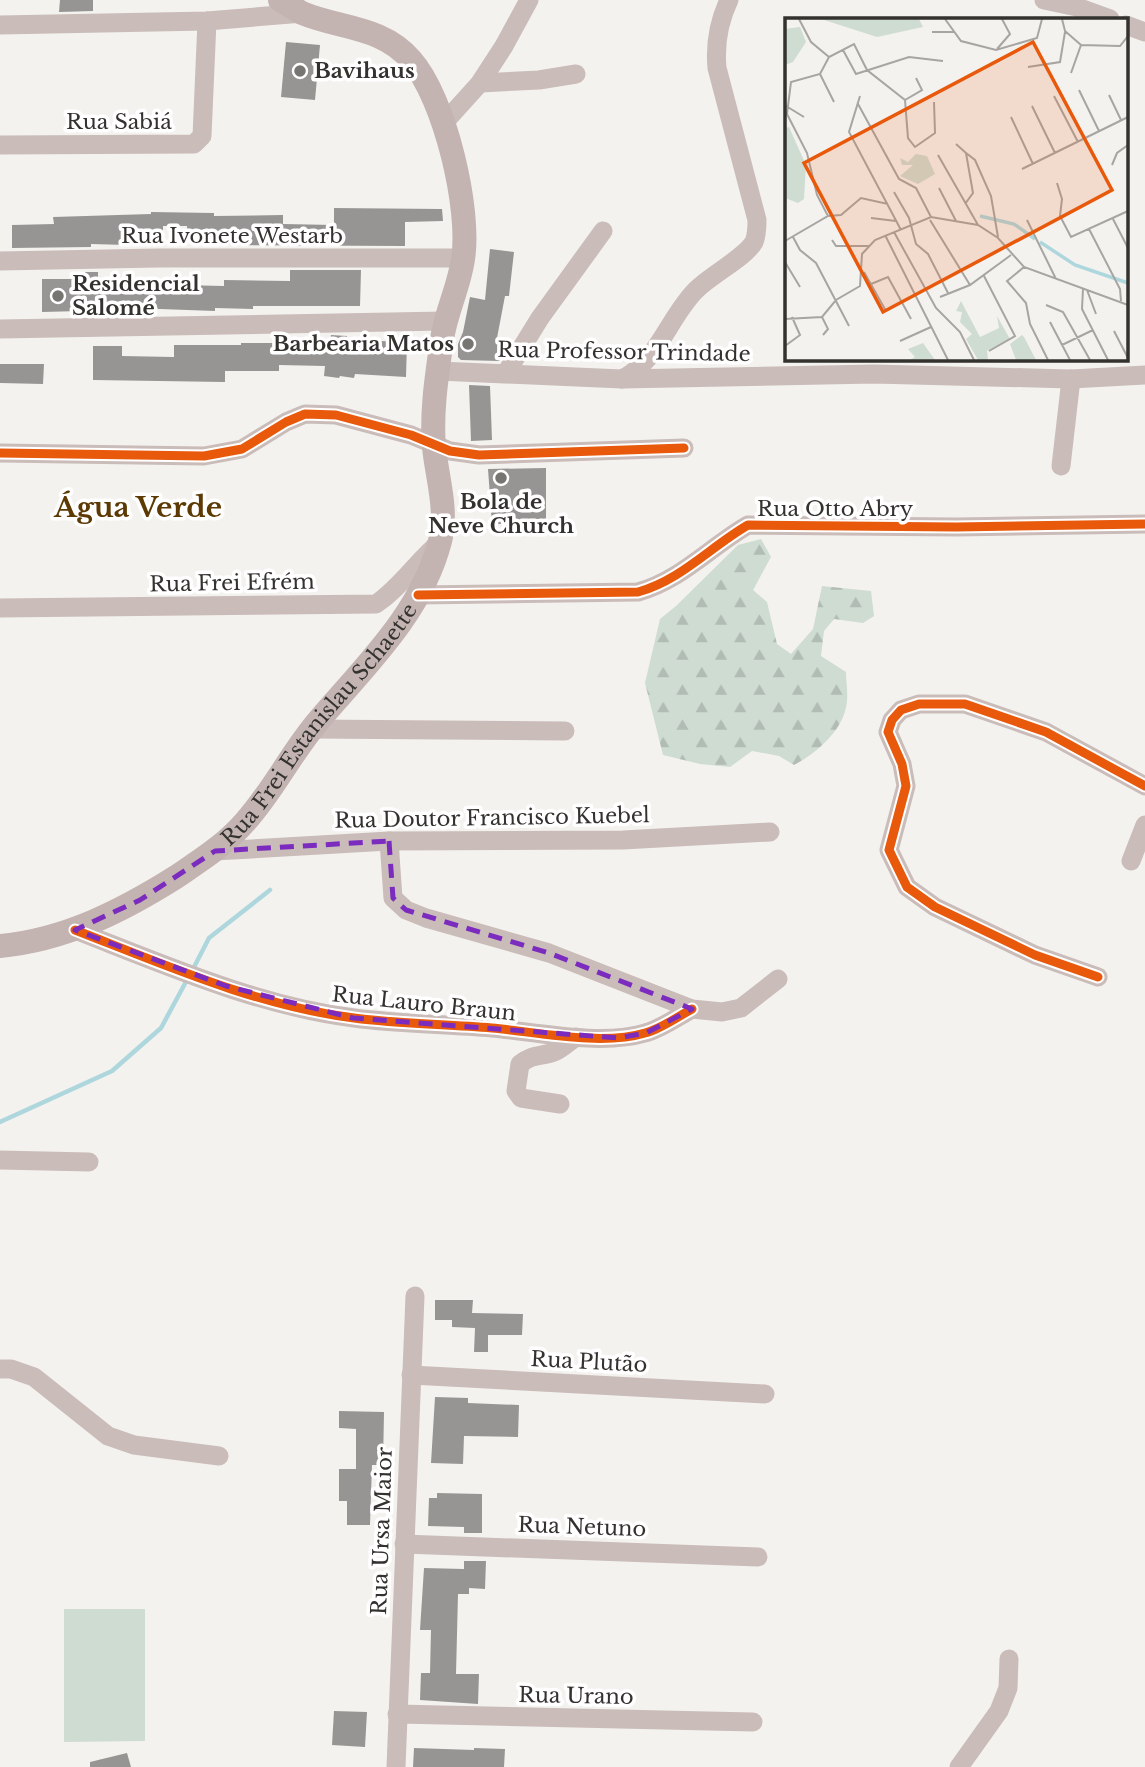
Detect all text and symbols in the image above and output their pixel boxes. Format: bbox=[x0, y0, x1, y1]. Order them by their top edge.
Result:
inset map bbox=[785, 18, 1128, 360]
place label: Bavihaus bbox=[314, 58, 415, 84]
marker: Bavihaus bbox=[292, 63, 308, 79]
street label: Rua Sabiá bbox=[66, 109, 172, 135]
street label: Rua Ivonete Westarb bbox=[121, 223, 343, 249]
place label: Residencial Salomé bbox=[72, 271, 200, 321]
marker: Residencial Salomé bbox=[50, 288, 66, 304]
place label: Barbearia Matos bbox=[273, 331, 454, 357]
marker: Barbearia Matos bbox=[460, 336, 476, 352]
street label: Rua Professor Trindade bbox=[497, 337, 751, 367]
marker: Bola de Neve Church bbox=[493, 470, 509, 486]
place label: Bola de Neve Church bbox=[428, 489, 574, 539]
district label: Água Verde bbox=[53, 490, 222, 525]
street label: Rua Otto Abry bbox=[757, 496, 914, 522]
street label: Rua Frei Efrém bbox=[149, 569, 315, 597]
street label: Rua Frei Estanislau Schaette bbox=[216, 598, 423, 852]
street label: Rua Doutor Francisco Kuebel bbox=[334, 802, 650, 834]
street label: Rua Lauro Braun bbox=[331, 981, 517, 1027]
street label: Rua Plutão bbox=[530, 1346, 648, 1378]
street label: Rua Ursa Maior bbox=[366, 1447, 398, 1615]
street label: Rua Netuno bbox=[517, 1512, 647, 1542]
street label: Rua Urano bbox=[518, 1682, 634, 1710]

